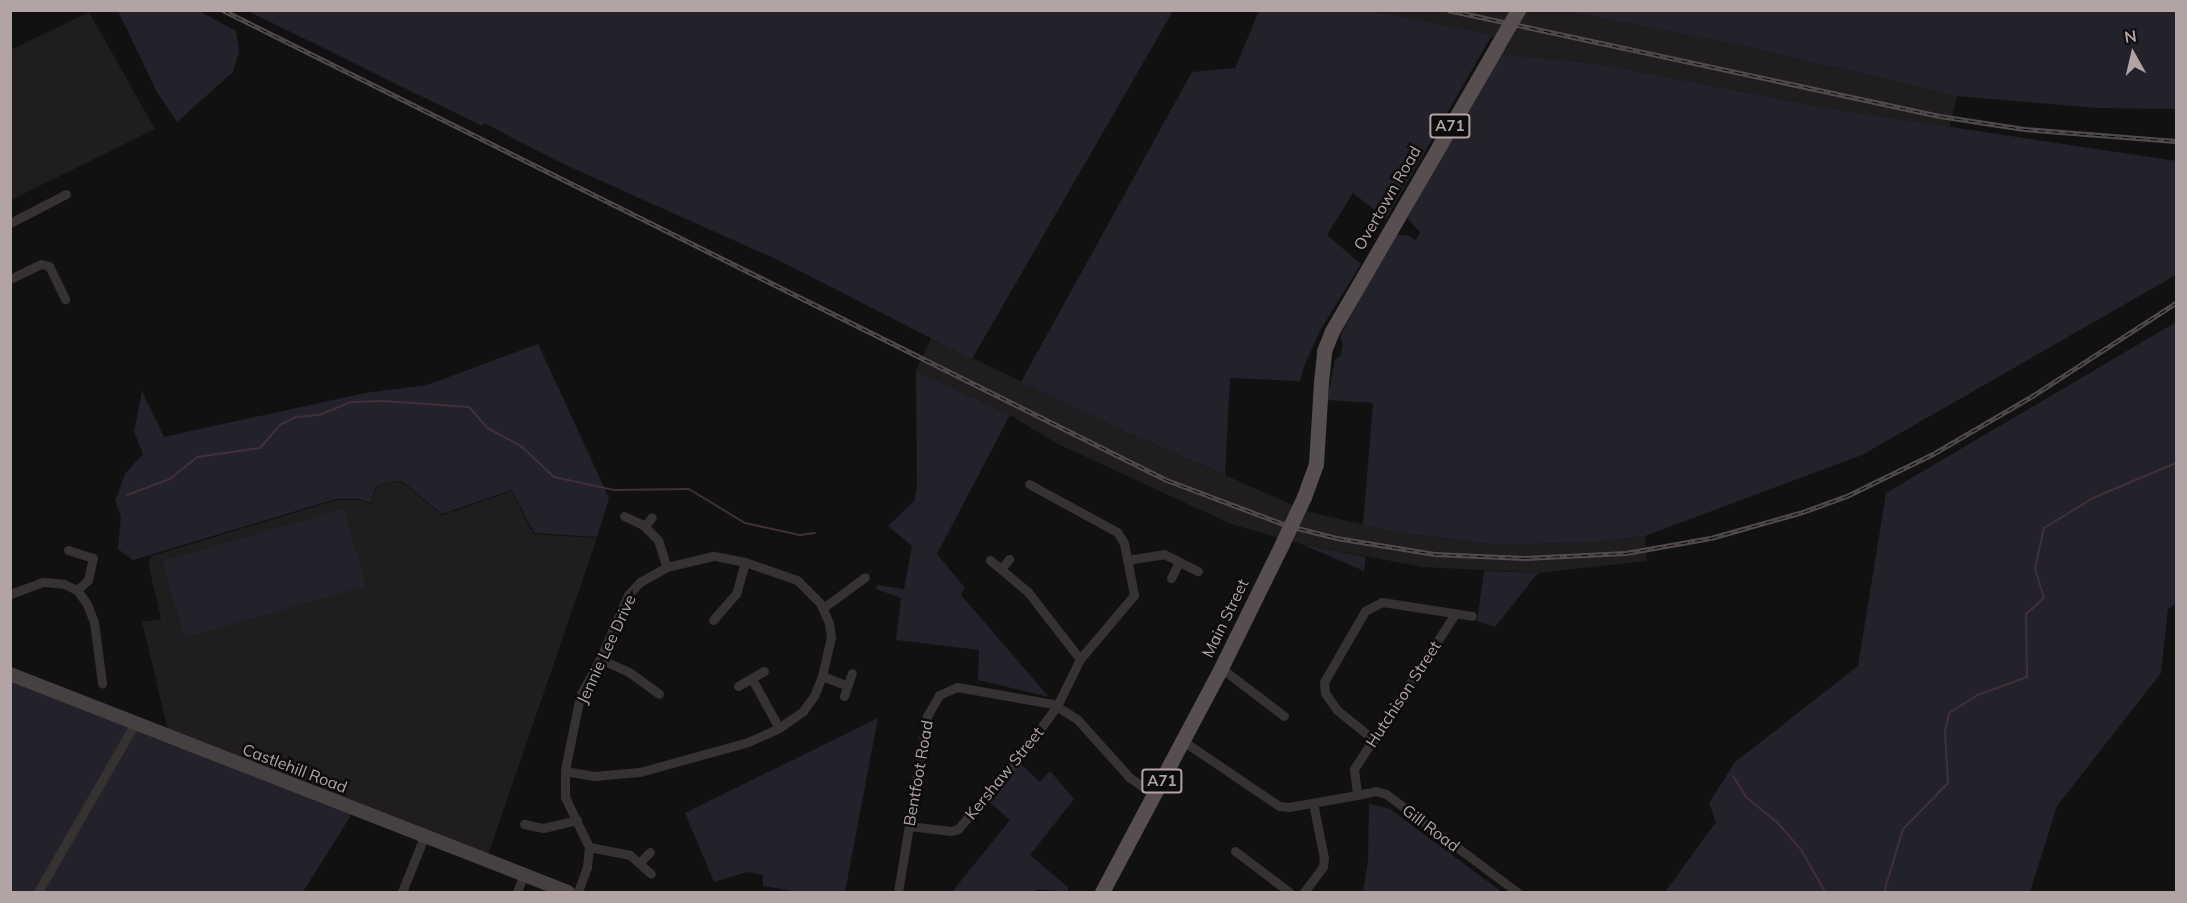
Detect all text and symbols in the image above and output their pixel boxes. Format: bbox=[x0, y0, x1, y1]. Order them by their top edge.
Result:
north arrow bbox=[2103, 24, 2163, 84]
text: N bbox=[2123, 25, 2138, 47]
road number: A71 bbox=[1429, 114, 1471, 138]
street label: Overtown Road bbox=[1349, 143, 1425, 253]
street label: Main Street bbox=[1198, 576, 1252, 660]
street label: Jennie Lee Drive bbox=[572, 591, 640, 707]
street label: Hutchison Street bbox=[1361, 637, 1445, 751]
street label: Bentfoot Road bbox=[899, 719, 937, 827]
street label: Kershaw Street bbox=[961, 723, 1047, 823]
street label: Castlehill Road bbox=[240, 739, 350, 797]
road number: A71 bbox=[1141, 769, 1183, 793]
street label: Gill Road bbox=[1399, 800, 1463, 856]

